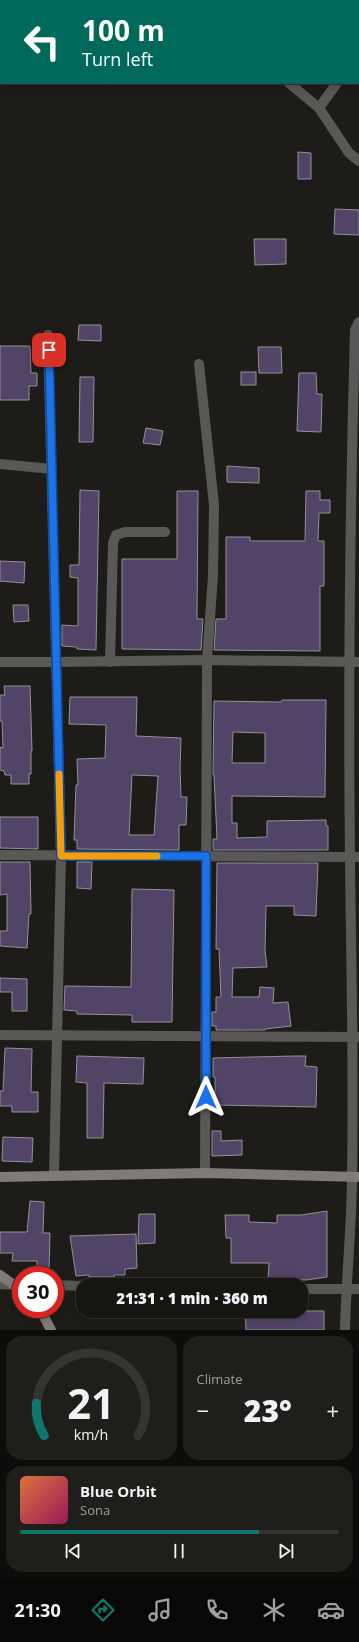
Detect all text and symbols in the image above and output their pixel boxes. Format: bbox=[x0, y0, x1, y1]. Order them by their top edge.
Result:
text: 100 m bbox=[82, 11, 165, 49]
icon: left bbox=[16, 16, 68, 68]
text: Turn left bbox=[82, 47, 153, 71]
pin bbox=[32, 333, 66, 367]
icon: arrive bbox=[38, 339, 60, 361]
position arrow bbox=[185, 1076, 227, 1118]
speed limit sign: 30 bbox=[12, 1266, 64, 1318]
text: 21:31 · 1 min · 360 m bbox=[116, 1288, 268, 1308]
text: Climate bbox=[197, 1370, 242, 1388]
text: 21 bbox=[67, 1375, 115, 1431]
text: 23° bbox=[244, 1390, 292, 1431]
text: − bbox=[197, 1395, 209, 1425]
text: + bbox=[326, 1395, 339, 1425]
text: km/h bbox=[74, 1425, 109, 1444]
text: Blue Orbit bbox=[80, 1481, 157, 1501]
text: Sona bbox=[80, 1501, 110, 1519]
icon: previous bbox=[62, 1540, 84, 1562]
icon: pause bbox=[168, 1540, 190, 1562]
icon: next bbox=[275, 1540, 297, 1562]
icon: directions bbox=[89, 1596, 117, 1624]
icon: music bbox=[146, 1596, 174, 1624]
icon: phone bbox=[203, 1596, 231, 1624]
icon: climate bbox=[260, 1596, 288, 1624]
icon: car bbox=[317, 1596, 345, 1624]
text: 21:30 bbox=[14, 1598, 61, 1622]

